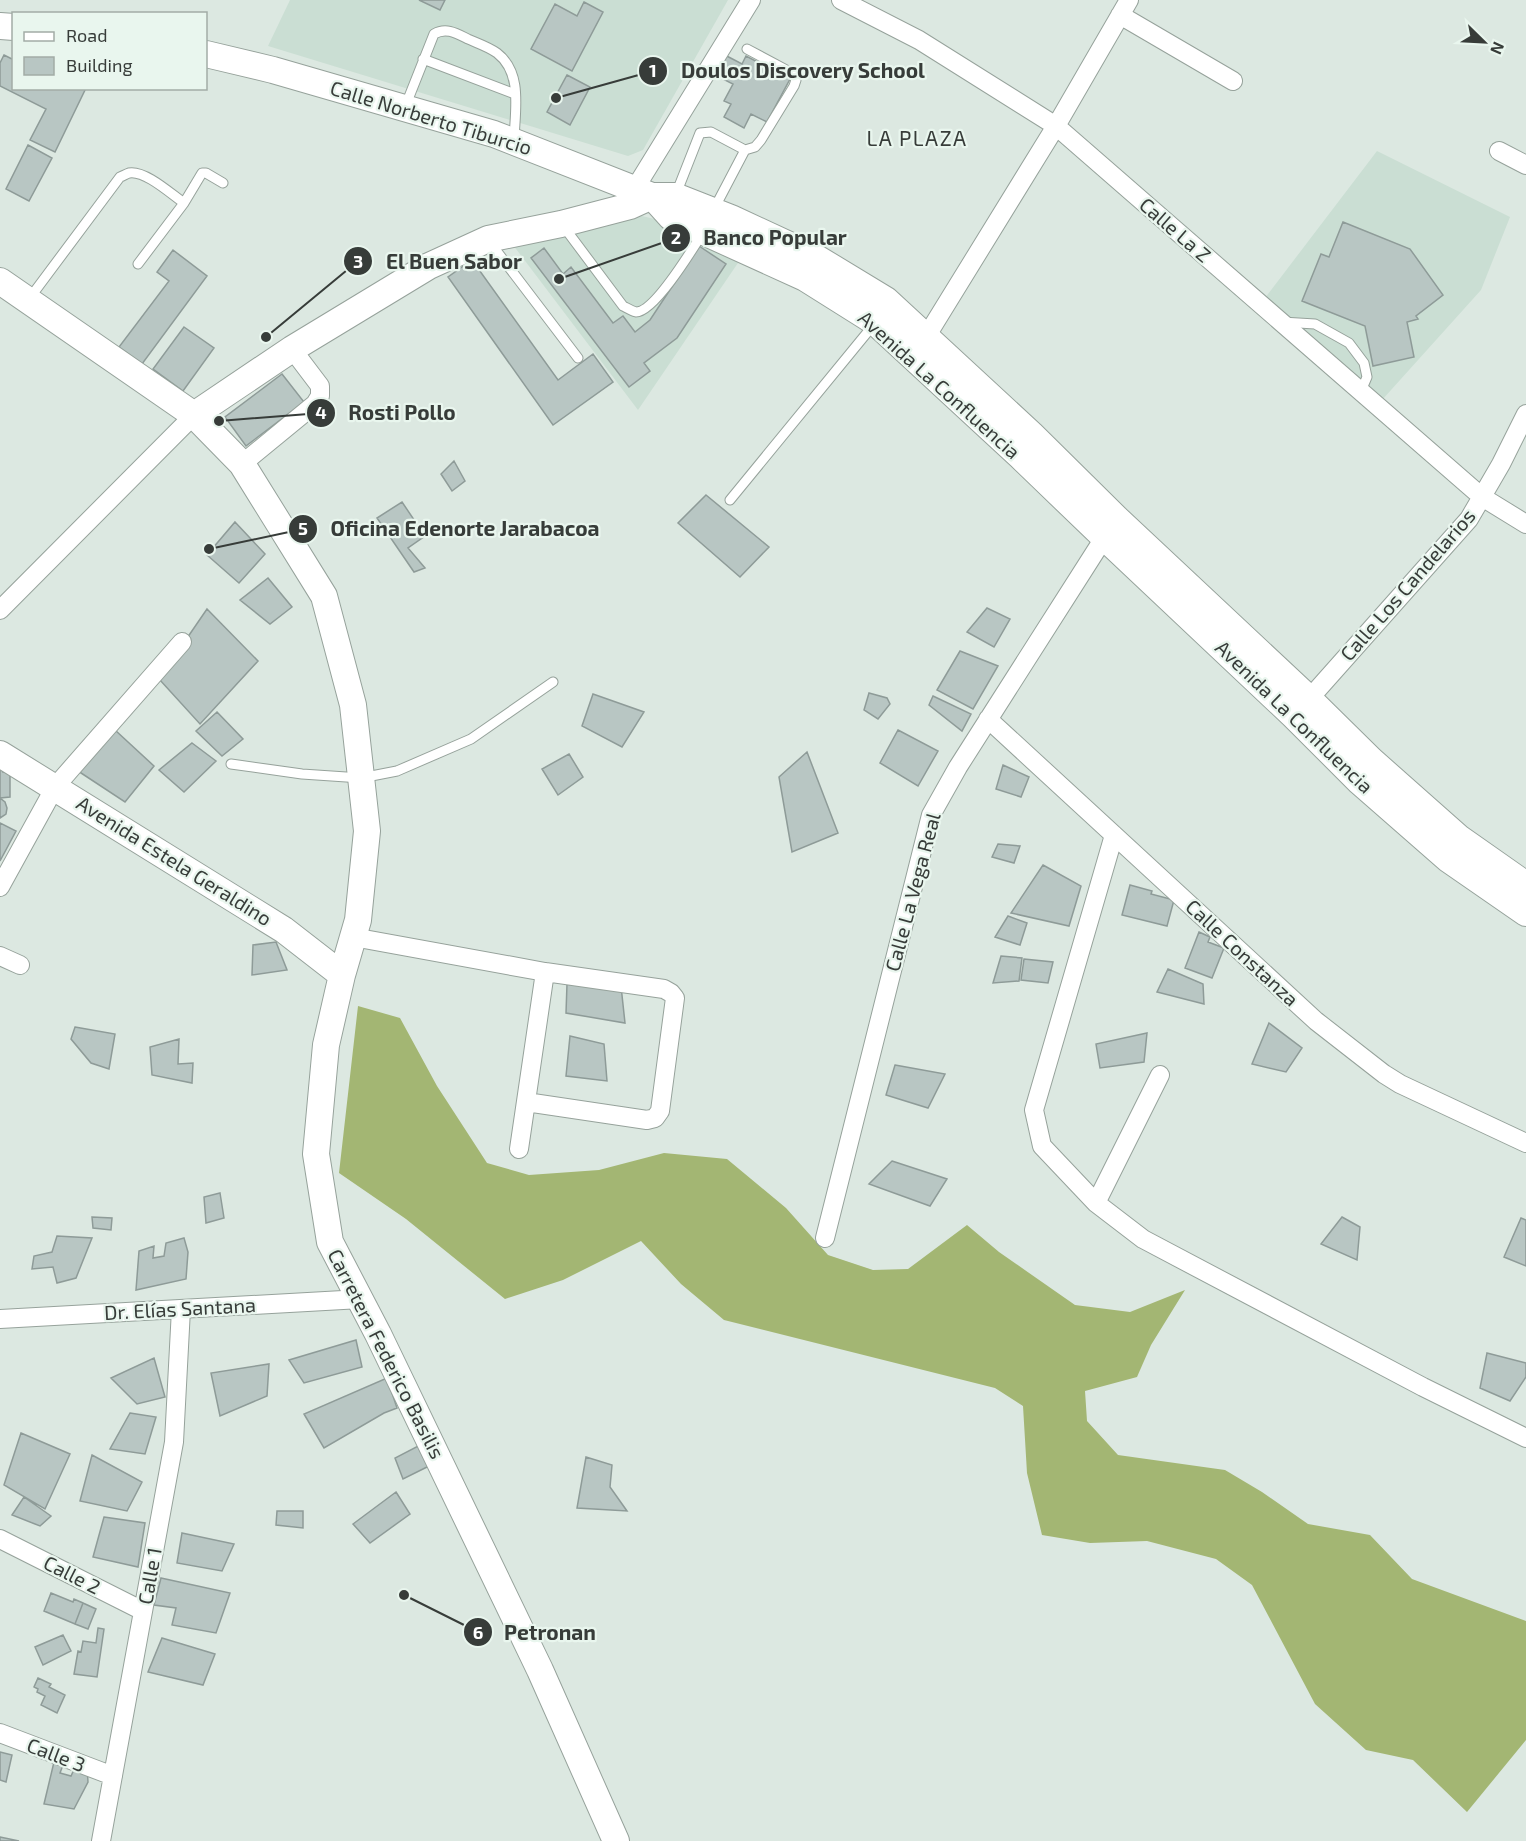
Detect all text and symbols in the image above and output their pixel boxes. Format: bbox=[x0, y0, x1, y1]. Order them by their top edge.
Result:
legend bbox=[12, 12, 207, 90]
north arrow bbox=[1454, 12, 1514, 72]
text: Road bbox=[66, 24, 107, 46]
text: N bbox=[1487, 39, 1509, 57]
callout: Doulos Discovery School bbox=[638, 51, 937, 90]
text: Building bbox=[66, 54, 133, 76]
text: Doulos Discovery School bbox=[681, 57, 925, 83]
text: 1 bbox=[649, 59, 657, 81]
street label: Calle Norberto Tiburcio bbox=[328, 75, 535, 159]
district label: LA PLAZA bbox=[866, 125, 968, 150]
street label: Calle La Z bbox=[1135, 192, 1216, 267]
callout: Banco Popular bbox=[661, 219, 859, 258]
text: Banco Popular bbox=[703, 224, 847, 249]
text: 2 bbox=[671, 226, 681, 248]
callout: El Buen Sabor bbox=[343, 242, 534, 281]
text: El Buen Sabor bbox=[386, 248, 522, 273]
text: 3 bbox=[353, 250, 363, 272]
street label: Avenida La Confluencia bbox=[854, 305, 1026, 463]
callout: Rosti Pollo bbox=[306, 393, 467, 432]
text: Rosti Pollo bbox=[348, 399, 456, 424]
text: 4 bbox=[315, 401, 327, 423]
street label: Calle Los Candelarios bbox=[1335, 504, 1480, 665]
callout: Oficina Edenorte Jarabacoa bbox=[288, 510, 611, 549]
text: Oficina Edenorte Jarabacoa bbox=[330, 515, 600, 540]
text: 5 bbox=[298, 517, 308, 539]
street label: Avenida La Confluencia bbox=[1211, 635, 1378, 798]
street label: Avenida Estela Geraldino bbox=[73, 790, 276, 930]
street label: Calle La Vega Real bbox=[879, 810, 945, 974]
street label: Calle Constanza bbox=[1181, 894, 1304, 1011]
street label: Carretera Federico Basilis bbox=[324, 1245, 450, 1462]
street label: Dr. Elías Santana bbox=[103, 1292, 256, 1324]
street label: Calle 1 bbox=[132, 1545, 166, 1606]
street label: Calle 2 bbox=[40, 1550, 105, 1599]
callout: Petronan bbox=[463, 1613, 608, 1652]
text: Petronan bbox=[504, 1619, 596, 1644]
text: 6 bbox=[473, 1621, 483, 1643]
street label: Calle 3 bbox=[24, 1732, 89, 1776]

